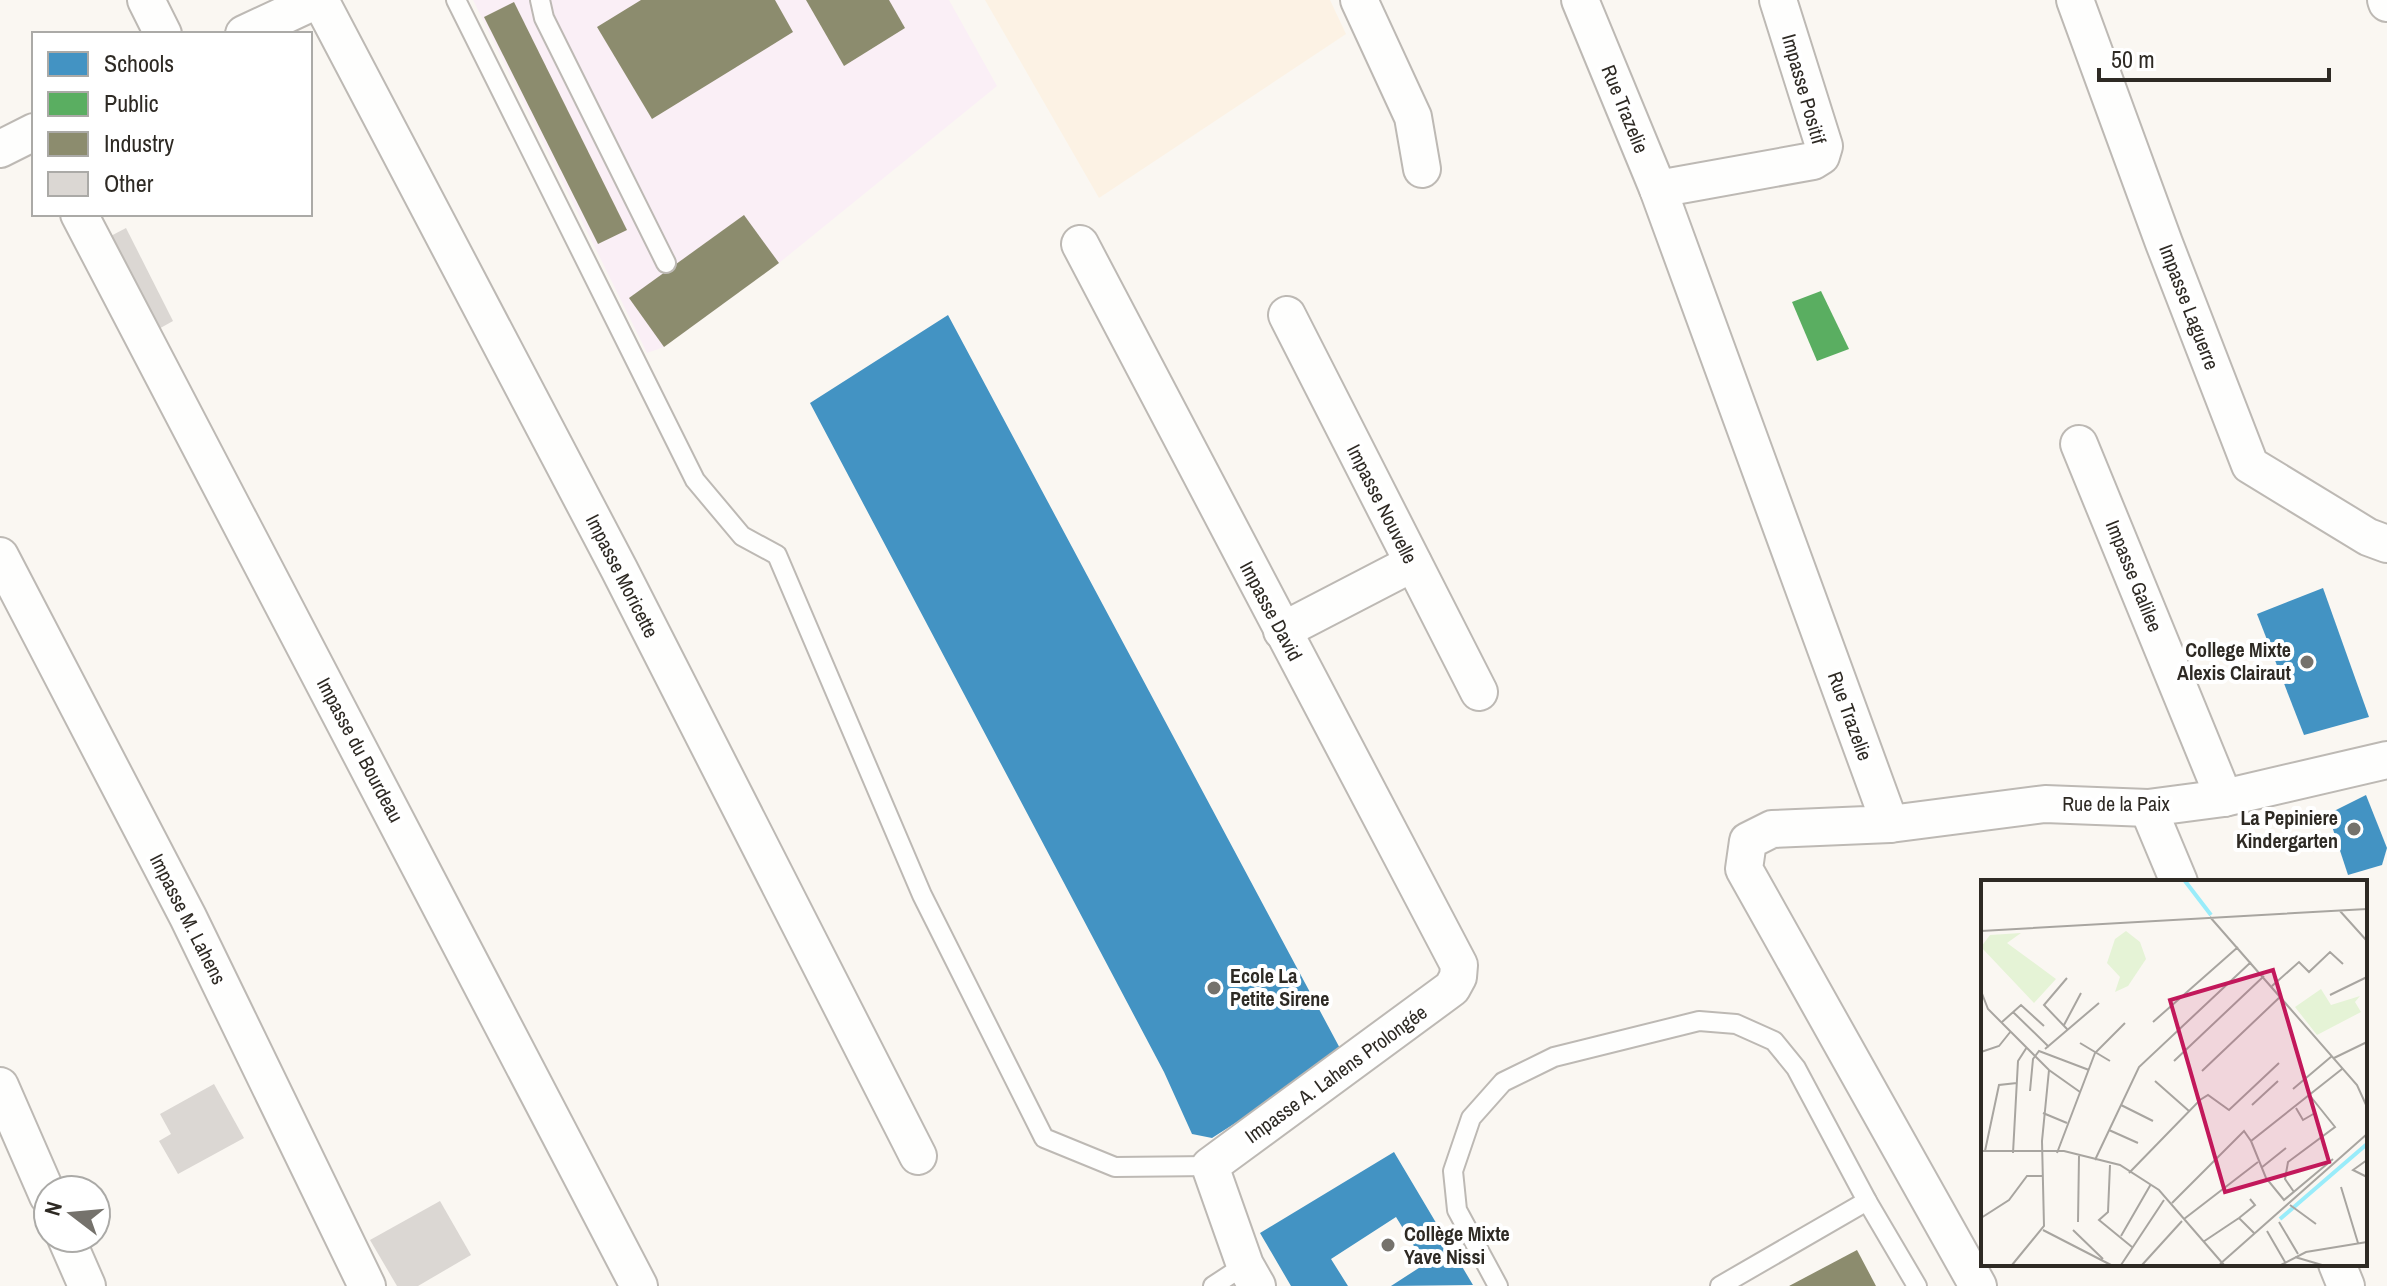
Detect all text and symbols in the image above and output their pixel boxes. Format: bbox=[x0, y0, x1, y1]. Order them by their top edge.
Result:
street label: Impasse Positif bbox=[1776, 31, 1833, 147]
legend bbox=[32, 32, 312, 216]
scale bar bbox=[2099, 32, 2329, 82]
text: 50 m bbox=[2111, 43, 2155, 75]
text: Schools bbox=[104, 47, 174, 79]
street label: Rue Trazelie bbox=[1596, 61, 1655, 157]
text: Public bbox=[104, 87, 159, 119]
text: Industry bbox=[104, 127, 174, 159]
text: Other bbox=[104, 167, 154, 199]
street label: Impasse Laguerre bbox=[2153, 240, 2226, 373]
street label: Impasse Nouvelle bbox=[1341, 440, 1424, 568]
street label: Impasse Moricette bbox=[580, 510, 665, 642]
street label: Impasse Galilee bbox=[2100, 516, 2169, 636]
street label: Impasse David bbox=[1234, 556, 1309, 665]
place label: College Mixte Alexis Clairaut bbox=[2177, 636, 2292, 686]
marker: College Mixte Alexis Clairaut bbox=[2298, 653, 2316, 671]
street label: Rue Trazelie bbox=[1822, 668, 1879, 764]
street label: Impasse du Bourdeau bbox=[311, 673, 410, 827]
street label: Rue de la Paix bbox=[2062, 790, 2171, 817]
place label: La Pepiniere Kindergarten bbox=[2236, 804, 2338, 854]
marker: La Pepiniere Kindergarten bbox=[2345, 820, 2363, 838]
street label: Impasse M. Lahens bbox=[144, 849, 233, 989]
inset map bbox=[1981, 880, 2367, 1266]
place label: Ecole La Petite Sirene bbox=[1230, 962, 1329, 1012]
marker: Ecole La Petite Sirene bbox=[1205, 979, 1223, 997]
street label: Impasse A. Lahens Prolongée bbox=[1239, 998, 1432, 1149]
north arrow bbox=[32, 1174, 112, 1254]
text: N bbox=[37, 1198, 69, 1219]
place label: Collège Mixte Yave Nissi bbox=[1404, 1220, 1510, 1270]
marker: Collège Mixte Yave Nissi bbox=[1379, 1236, 1397, 1254]

